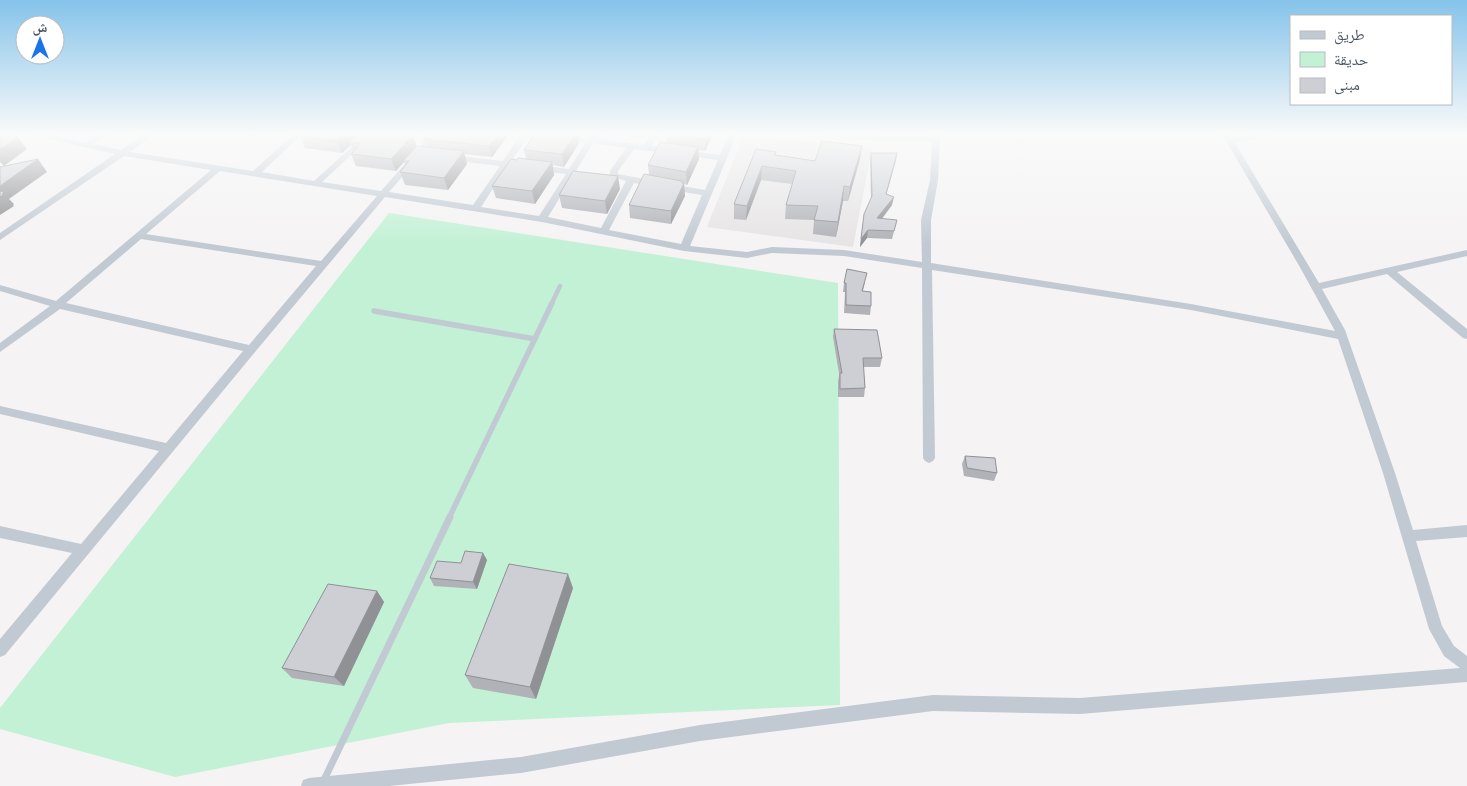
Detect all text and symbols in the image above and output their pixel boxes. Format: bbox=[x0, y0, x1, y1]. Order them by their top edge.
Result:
north arrow bbox=[15, 15, 65, 65]
legend bbox=[1290, 15, 1452, 105]
text: ش bbox=[33, 19, 48, 36]
text: طريق bbox=[1334, 26, 1365, 45]
text: حديقة bbox=[1334, 51, 1369, 69]
text: مبنى bbox=[1334, 76, 1360, 95]

